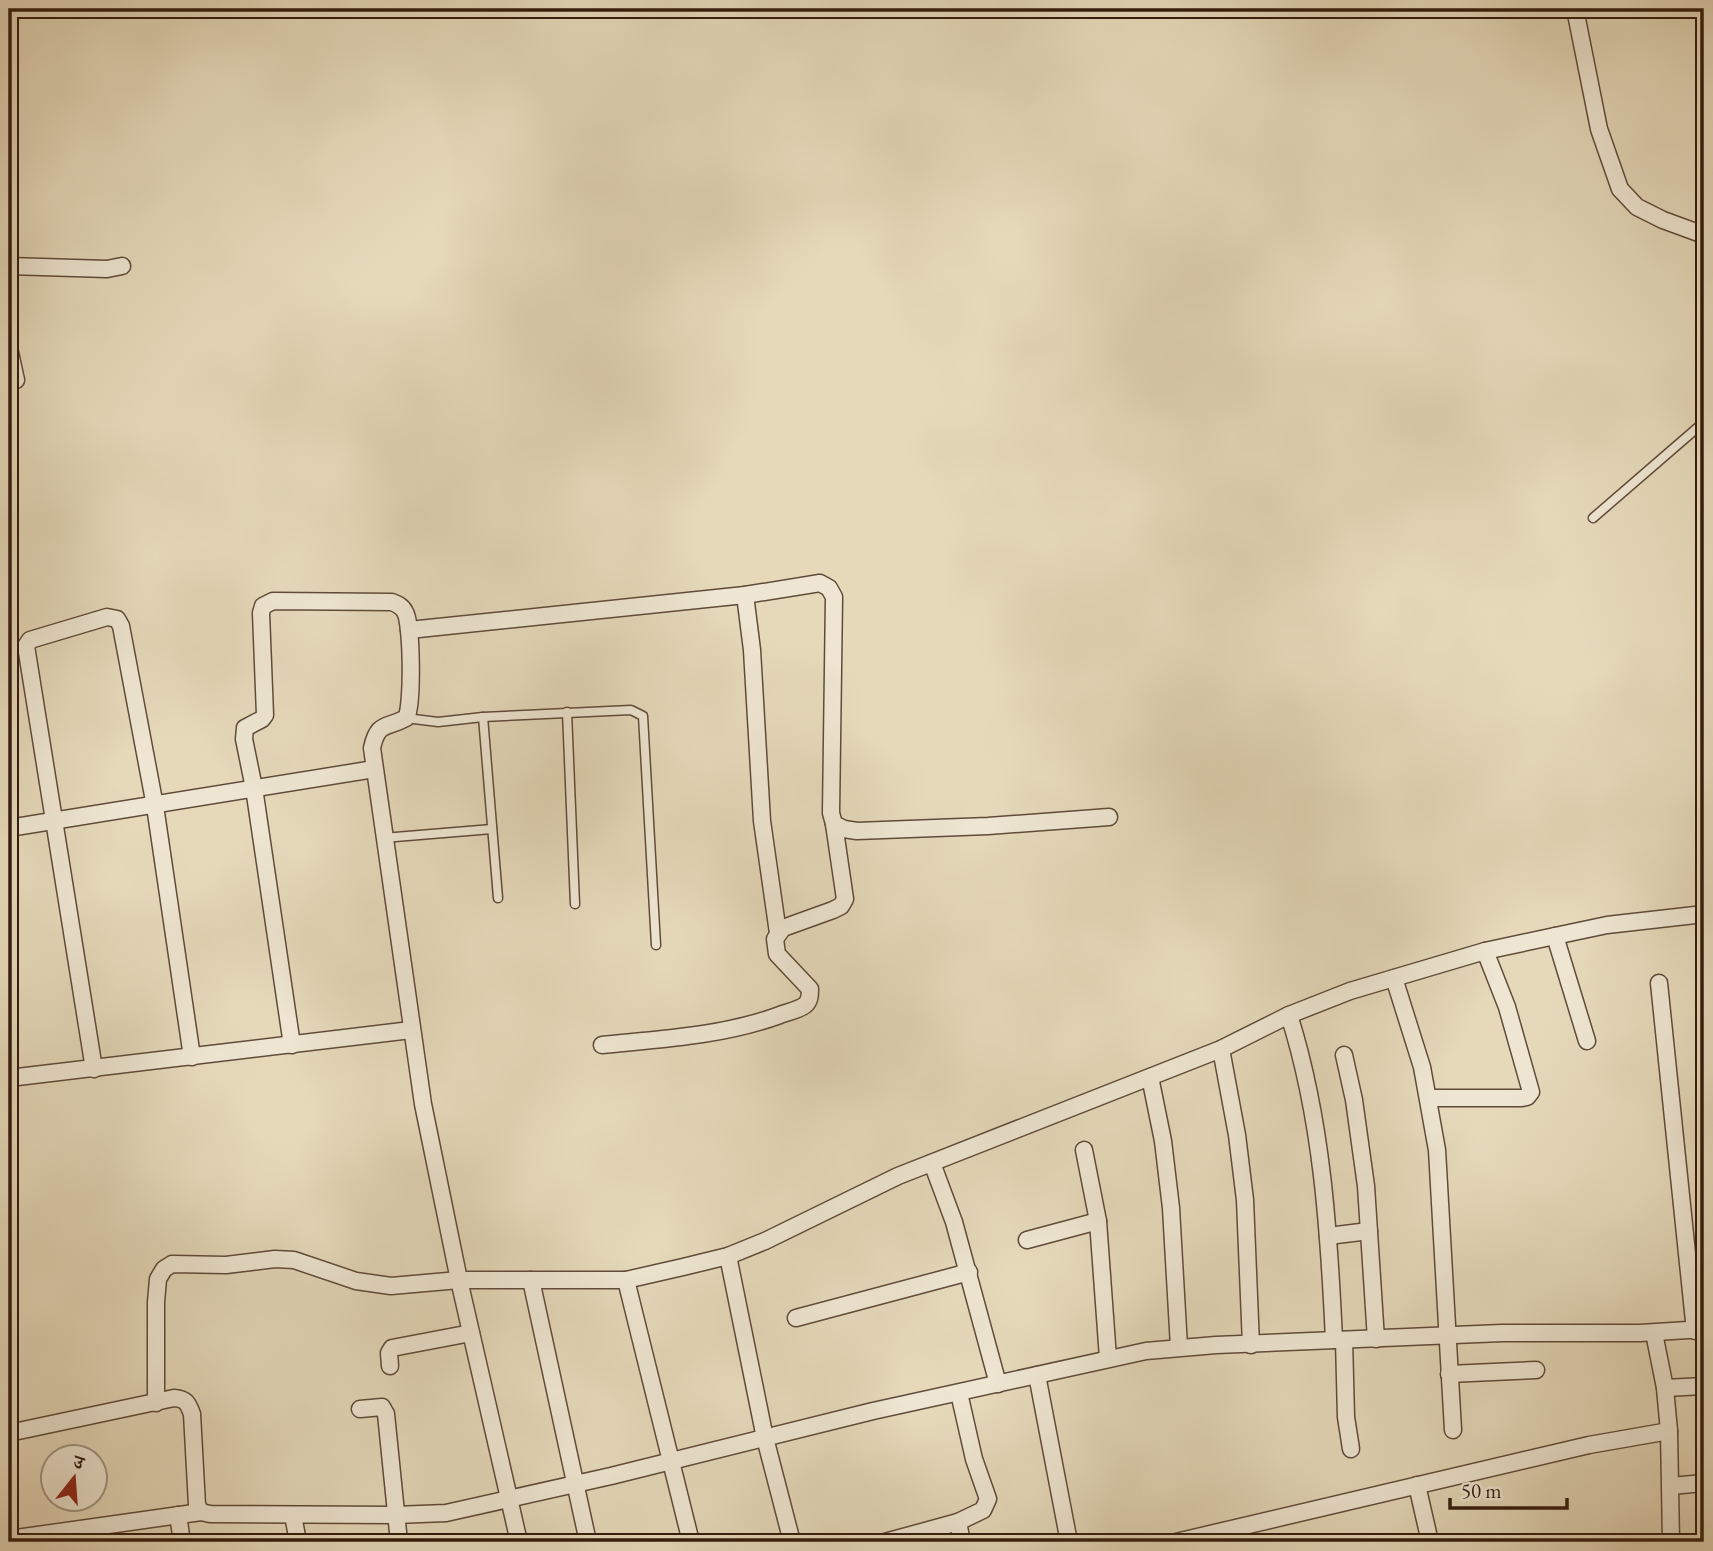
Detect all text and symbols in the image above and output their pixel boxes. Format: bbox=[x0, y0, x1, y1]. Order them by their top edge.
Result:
north arrow bbox=[38, 1442, 108, 1512]
text: उ bbox=[69, 1448, 88, 1476]
scale bar bbox=[1450, 1467, 1568, 1511]
text: 50 m bbox=[1461, 1477, 1502, 1504]

